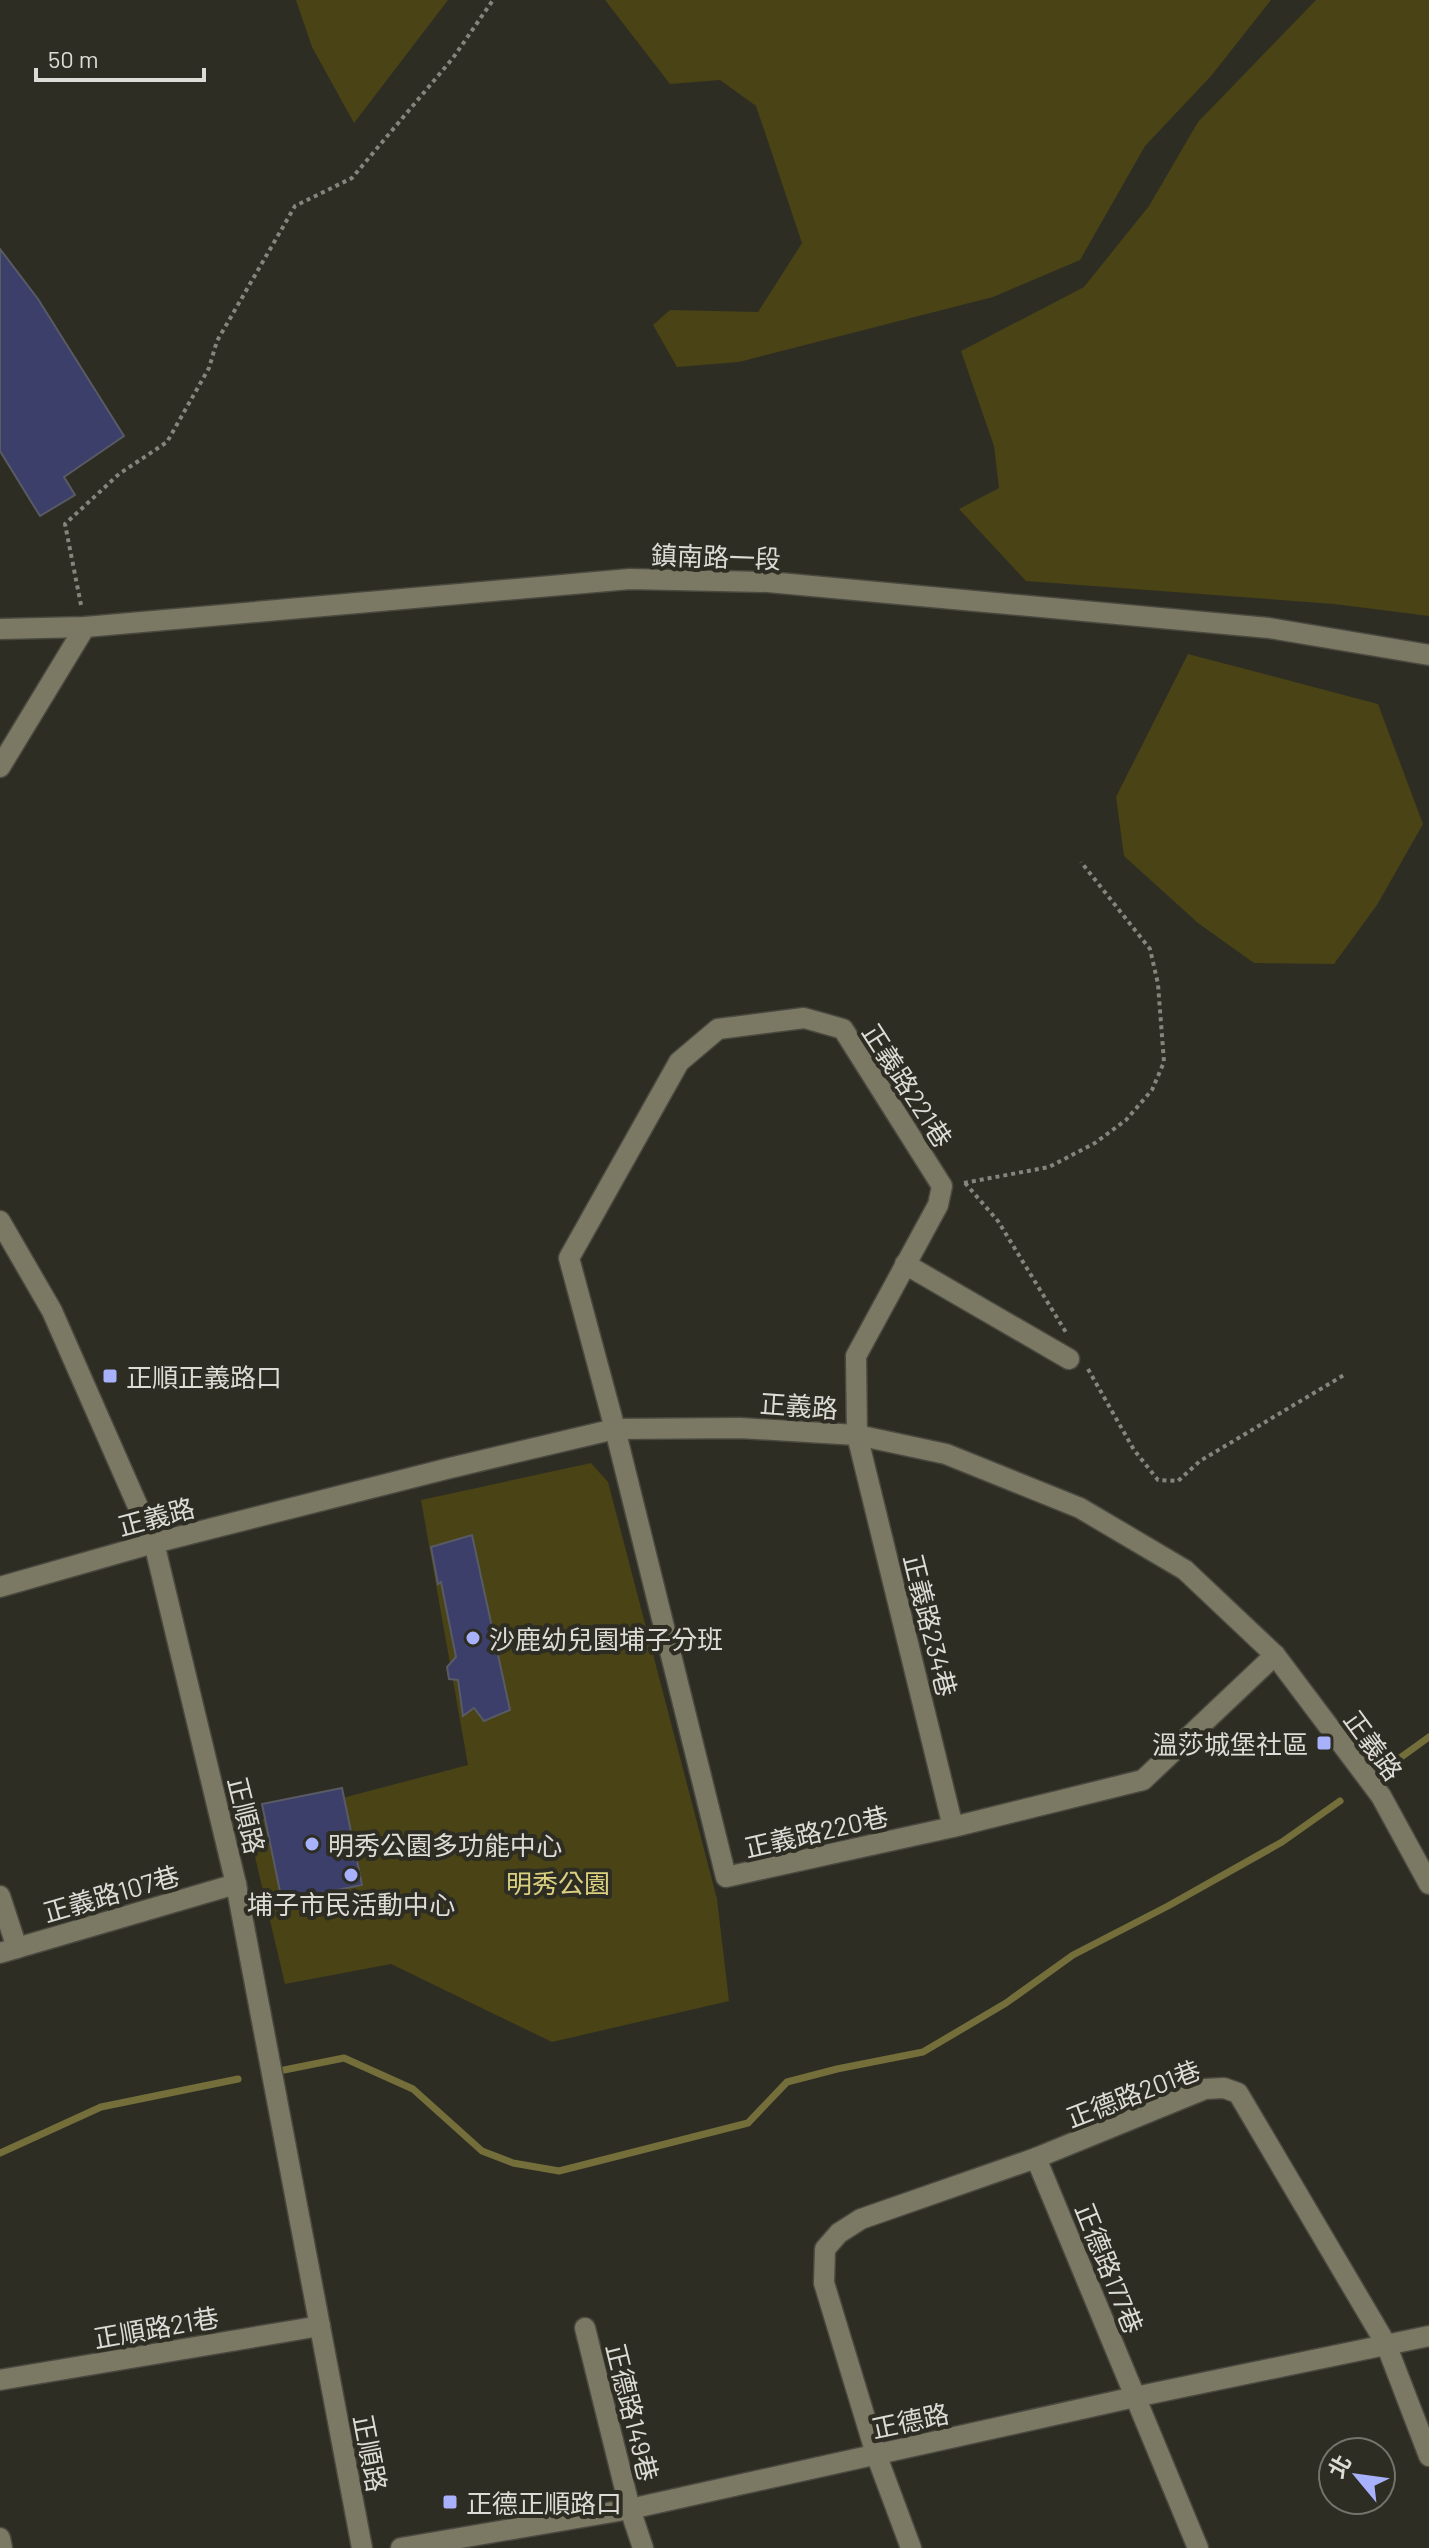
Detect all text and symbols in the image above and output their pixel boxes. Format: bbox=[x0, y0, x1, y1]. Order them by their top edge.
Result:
scale bar bbox=[36, 32, 204, 82]
text: 50 m bbox=[48, 44, 99, 73]
street label: 鎮南路一段 bbox=[650, 538, 782, 574]
street label: 正義路221巷 bbox=[857, 1018, 959, 1152]
place label: 正順正義路口 bbox=[126, 1361, 282, 1392]
marker: 正順正義路口 bbox=[101, 1367, 119, 1385]
street label: 正義路 bbox=[759, 1387, 839, 1423]
street label: 正義路 bbox=[114, 1491, 198, 1541]
street label: 正義路234巷 bbox=[898, 1551, 964, 1699]
place label: 沙鹿幼兒園埔子分班 bbox=[489, 1623, 723, 1654]
marker: 沙鹿幼兒園埔子分班 bbox=[464, 1629, 482, 1647]
street label: 正義路 bbox=[1339, 1704, 1409, 1786]
place label: 溫莎城堡社區 bbox=[1152, 1728, 1308, 1759]
marker: 溫莎城堡社區 bbox=[1315, 1734, 1333, 1752]
street label: 正順路 bbox=[223, 1773, 271, 1857]
street label: 正義路220巷 bbox=[741, 1799, 891, 1863]
place label: 明秀公園多功能中心 bbox=[328, 1829, 562, 1860]
marker: 明秀公園多功能中心 bbox=[303, 1835, 321, 1853]
street label: 正義路107巷 bbox=[39, 1859, 183, 1927]
marker: 埔子市民活動中心 bbox=[342, 1866, 360, 1884]
park label: 明秀公園 bbox=[506, 1867, 610, 1898]
place label: 埔子市民活動中心 bbox=[247, 1888, 455, 1919]
street label: 正德路201巷 bbox=[1062, 2053, 1204, 2133]
street label: 正德路177巷 bbox=[1070, 2198, 1150, 2338]
street label: 正順路21巷 bbox=[91, 2301, 221, 2353]
street label: 正德路149巷 bbox=[601, 2340, 665, 2484]
street label: 正德路 bbox=[869, 2397, 951, 2443]
street label: 正順路 bbox=[348, 2412, 394, 2494]
north arrow bbox=[1317, 2436, 1397, 2516]
text: 北 bbox=[1322, 2450, 1355, 2482]
place label: 正德正順路口 bbox=[466, 2487, 622, 2518]
marker: 正德正順路口 bbox=[441, 2493, 459, 2511]

